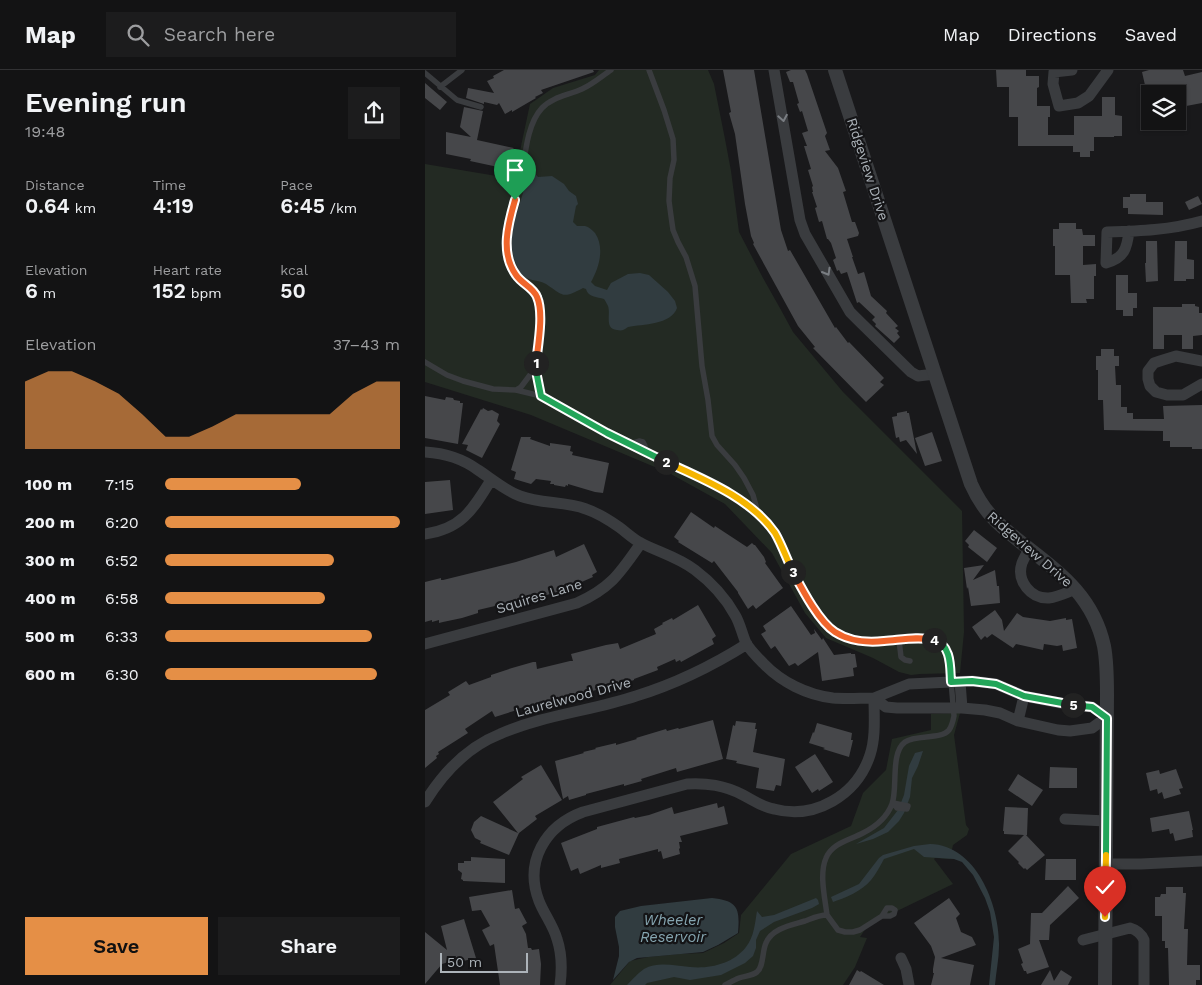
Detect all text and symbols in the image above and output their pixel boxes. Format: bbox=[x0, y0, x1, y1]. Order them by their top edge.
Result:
search box bbox=[106, 12, 456, 57]
text: Map bbox=[25, 21, 76, 49]
icon: search bbox=[124, 21, 152, 49]
text: Search here bbox=[164, 23, 275, 46]
text: Map bbox=[943, 24, 980, 45]
text: Directions bbox=[1008, 24, 1097, 45]
text: Saved bbox=[1125, 24, 1177, 45]
map controls bbox=[1141, 85, 1186, 130]
button: layers bbox=[1141, 85, 1186, 130]
text: Evening run bbox=[25, 86, 186, 119]
button: share bbox=[348, 87, 400, 139]
one-way arrow bbox=[777, 114, 787, 122]
street label: Ridgeview Drive bbox=[844, 116, 892, 222]
text: 19:48 bbox=[25, 122, 65, 141]
pin bbox=[494, 149, 536, 200]
icon: arrive bbox=[501, 156, 529, 184]
text: Distance bbox=[25, 177, 85, 193]
text: Time bbox=[153, 177, 186, 193]
text: Pace bbox=[280, 177, 313, 193]
text: 0.64 bbox=[25, 193, 70, 218]
text: 4:19 bbox=[153, 193, 194, 218]
text: 6:45 bbox=[280, 193, 325, 218]
text: km bbox=[70, 200, 96, 216]
text: /km bbox=[325, 200, 357, 216]
text: Elevation bbox=[25, 262, 88, 278]
text: Heart rate bbox=[153, 262, 222, 278]
text: kcal bbox=[280, 262, 308, 278]
one-way arrow bbox=[821, 267, 831, 276]
text: 6 bbox=[25, 278, 38, 303]
text: 152 bbox=[153, 278, 186, 303]
text: 50 bbox=[280, 278, 306, 303]
text: m bbox=[38, 285, 56, 301]
text: bpm bbox=[186, 285, 222, 301]
text: Elevation bbox=[25, 335, 96, 354]
text: 37–43 m bbox=[333, 335, 400, 354]
pin: 1 bbox=[523, 350, 549, 376]
text: 1 bbox=[533, 355, 540, 371]
pin: 2 bbox=[653, 450, 679, 474]
text: 2 bbox=[662, 454, 671, 470]
text: 100 m bbox=[25, 475, 72, 494]
text: 7:15 bbox=[105, 475, 134, 494]
street label: Ridgeview Drive bbox=[984, 508, 1076, 590]
text: 200 m bbox=[25, 513, 75, 532]
text: 6:20 bbox=[105, 513, 139, 532]
text: 300 m bbox=[25, 551, 75, 570]
text: 6:52 bbox=[105, 551, 138, 570]
pin: 3 bbox=[781, 560, 805, 584]
text: 3 bbox=[789, 564, 798, 580]
street label: Squires Lane bbox=[494, 575, 584, 617]
text: 400 m bbox=[25, 589, 76, 608]
text: 6:58 bbox=[105, 589, 139, 608]
text: 500 m bbox=[25, 627, 75, 646]
text: 6:33 bbox=[105, 627, 138, 646]
pin: 4 bbox=[921, 628, 947, 652]
text: 4 bbox=[930, 632, 939, 648]
text: 600 m bbox=[25, 665, 75, 684]
text: 6:30 bbox=[105, 665, 139, 684]
street label: Laurelwood Drive bbox=[513, 674, 633, 720]
pin: 5 bbox=[1061, 692, 1085, 718]
text: 5 bbox=[1069, 697, 1078, 713]
pin bbox=[1084, 866, 1126, 917]
icon: check bbox=[1091, 873, 1119, 901]
water label: Wheeler Reservoir bbox=[640, 911, 707, 946]
button: Save bbox=[25, 917, 208, 975]
button: Share bbox=[218, 917, 400, 975]
scale bar bbox=[440, 950, 527, 973]
text: 50 m bbox=[447, 954, 482, 970]

